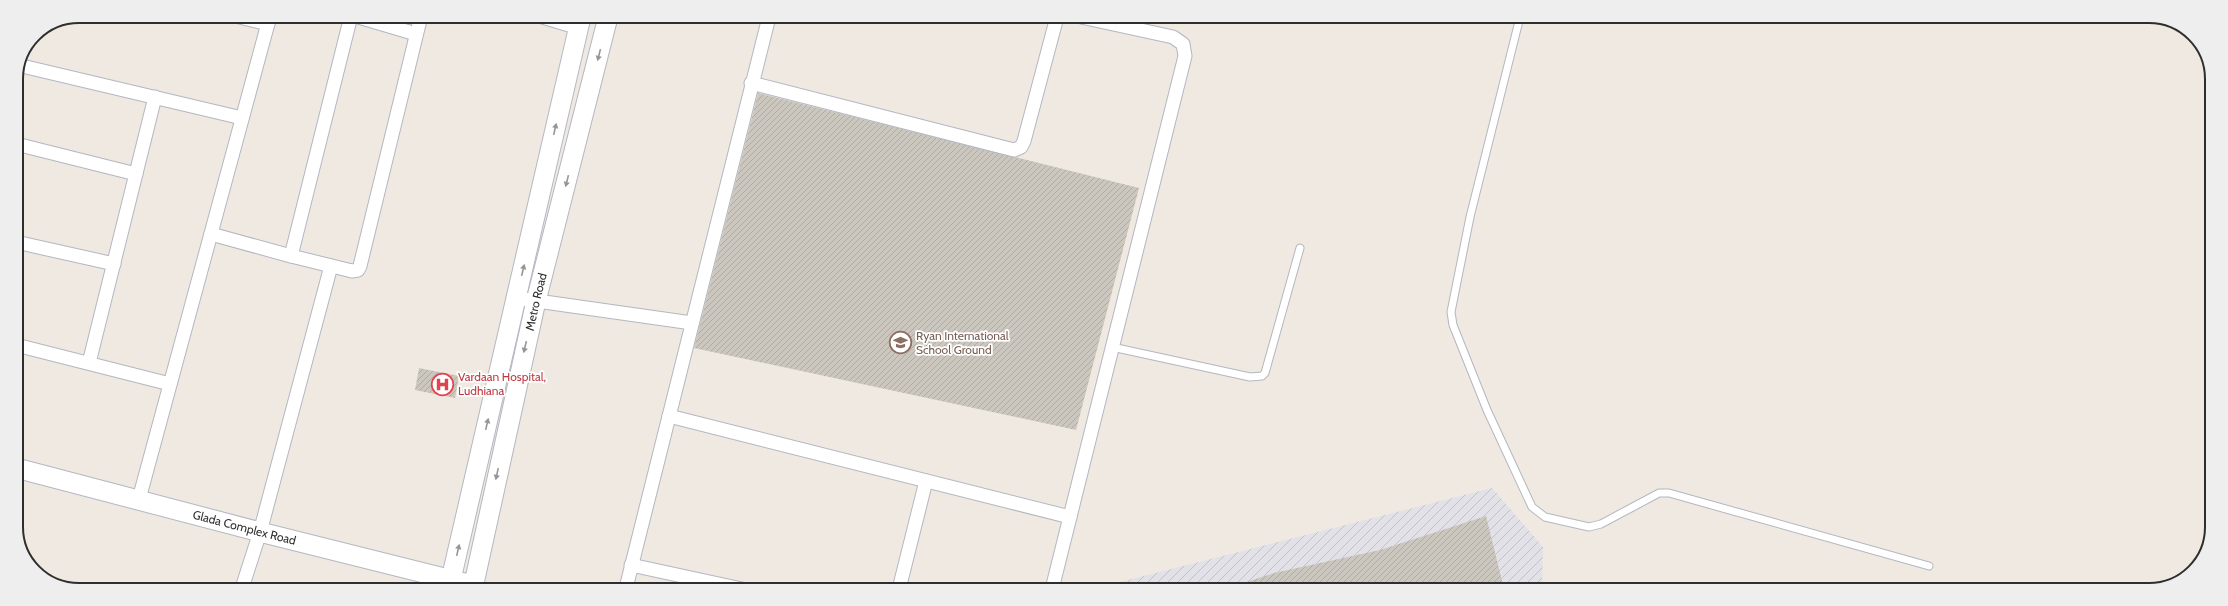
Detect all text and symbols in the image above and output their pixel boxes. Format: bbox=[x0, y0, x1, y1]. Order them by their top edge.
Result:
one-way arrow bbox=[596, 49, 602, 61]
one-way arrow bbox=[553, 123, 559, 136]
one-way arrow bbox=[564, 175, 570, 187]
one-way arrow bbox=[520, 263, 526, 276]
street label: Metro Road bbox=[522, 271, 550, 332]
place label: Ryan International School Ground bbox=[916, 328, 1009, 357]
school or university icon: Ryan International School Ground bbox=[888, 330, 914, 356]
one-way arrow bbox=[522, 341, 528, 354]
place label: Vardaan Hospital, Ludhiana bbox=[458, 369, 546, 398]
hospital icon: Vardaan Hospital, Ludhiana bbox=[429, 371, 455, 397]
one-way arrow bbox=[485, 417, 491, 430]
one-way arrow bbox=[494, 468, 500, 480]
street label: Glada Complex Road bbox=[191, 507, 298, 548]
one-way arrow bbox=[455, 544, 461, 556]

